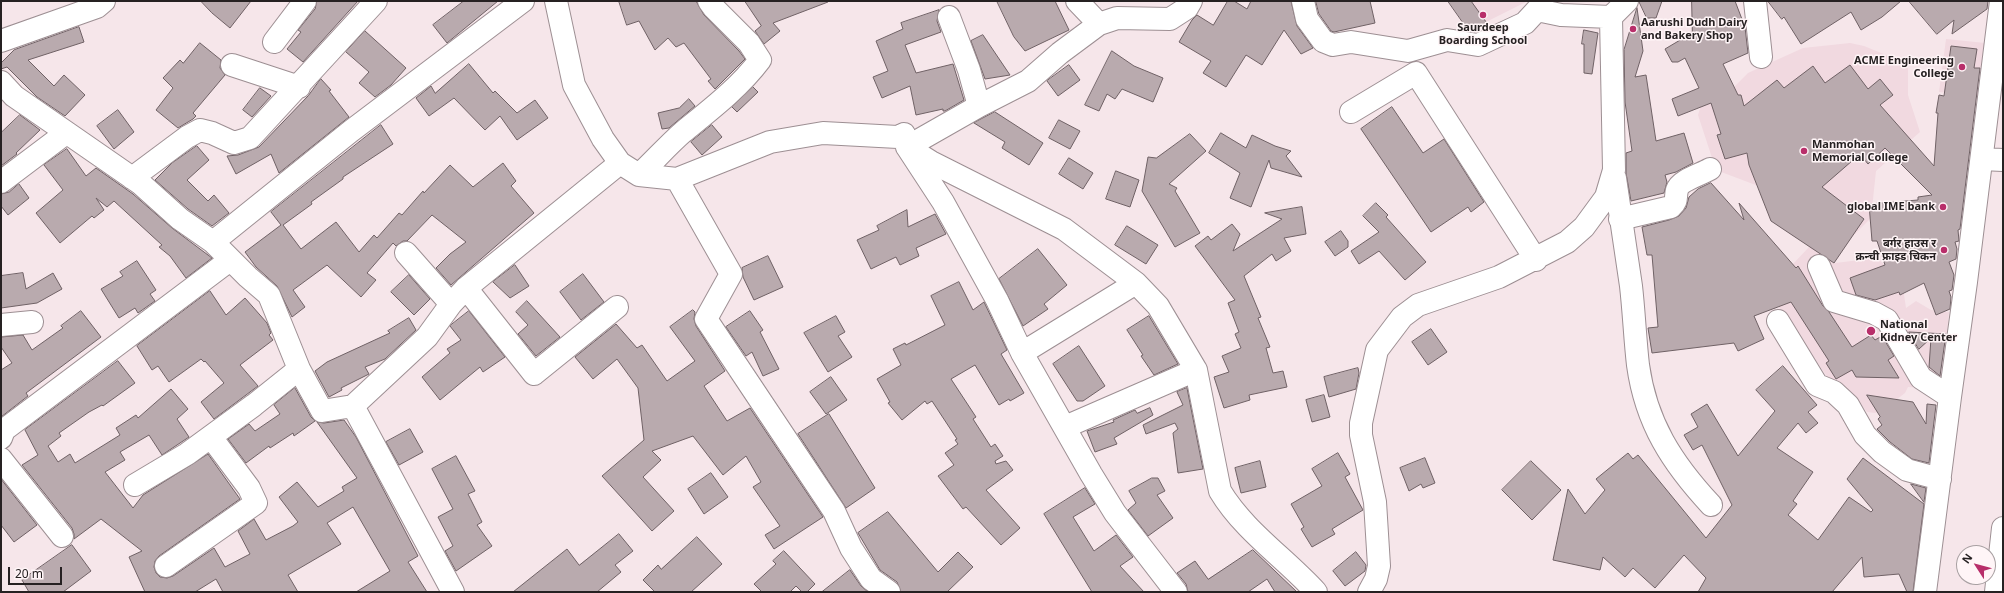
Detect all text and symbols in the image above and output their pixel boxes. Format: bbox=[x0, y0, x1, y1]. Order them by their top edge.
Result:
marker: Saurdeep Boarding School bbox=[1478, 10, 1488, 20]
place label: Aarushi Dudh Dairy and Bakery Shop bbox=[1641, 16, 1747, 42]
place label: Saurdeep Boarding School bbox=[1439, 21, 1527, 47]
marker: Aarushi Dudh Dairy and Bakery Shop bbox=[1628, 24, 1638, 34]
place label: ACME Engineering College bbox=[1854, 54, 1954, 80]
marker: ACME Engineering College bbox=[1957, 62, 1967, 72]
place label: Manmohan Memorial College bbox=[1812, 138, 1908, 164]
marker: Manmohan Memorial College bbox=[1799, 146, 1809, 156]
place label: global IME bank bbox=[1847, 200, 1935, 214]
marker: global IME bank bbox=[1938, 202, 1948, 212]
place label: बर्गर हाउस र क्रन्ची फ्राइड चिकन bbox=[1855, 237, 1936, 263]
marker: बर्गर हाउस र क्रन्ची फ्राइड चिकन bbox=[1939, 245, 1949, 255]
place label: National Kidney Center bbox=[1880, 318, 1957, 344]
marker: National Kidney Center bbox=[1865, 325, 1877, 337]
north arrow bbox=[1956, 545, 1996, 585]
text: N bbox=[1958, 550, 1975, 566]
scale bar bbox=[10, 559, 64, 585]
text: 20 m bbox=[15, 565, 43, 582]

